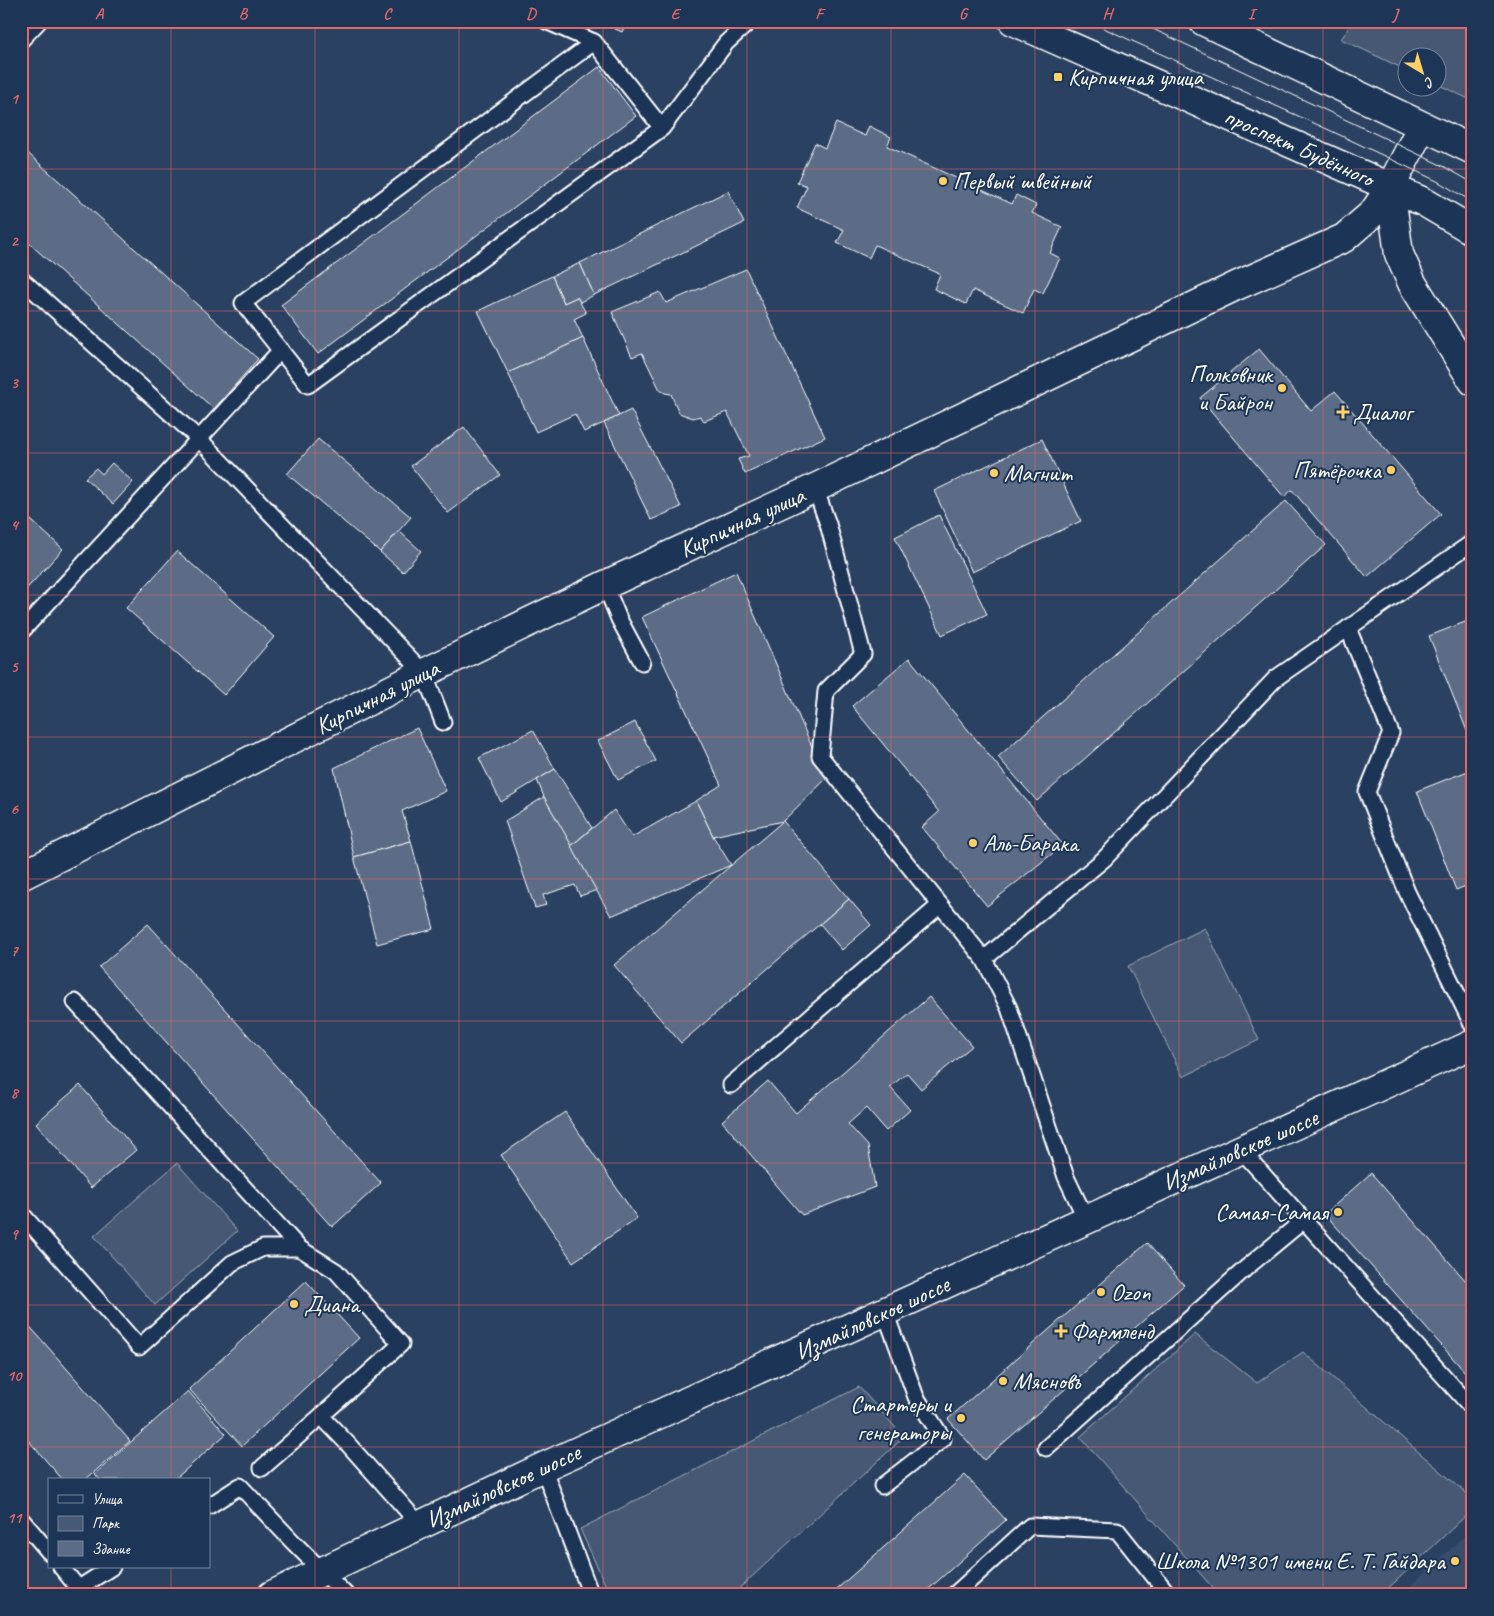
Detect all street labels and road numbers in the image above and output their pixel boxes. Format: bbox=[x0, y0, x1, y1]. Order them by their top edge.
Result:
street label: проспект Будённого bbox=[1220, 101, 1381, 194]
street label: Кирпичная улица bbox=[674, 479, 811, 564]
street label: Кирпичная улица bbox=[310, 652, 445, 741]
street label: Измайловское шоссе bbox=[1158, 1101, 1325, 1199]
street label: Измайловское шоссе bbox=[790, 1268, 956, 1368]
street label: Измайловское шоссе bbox=[421, 1436, 587, 1536]

